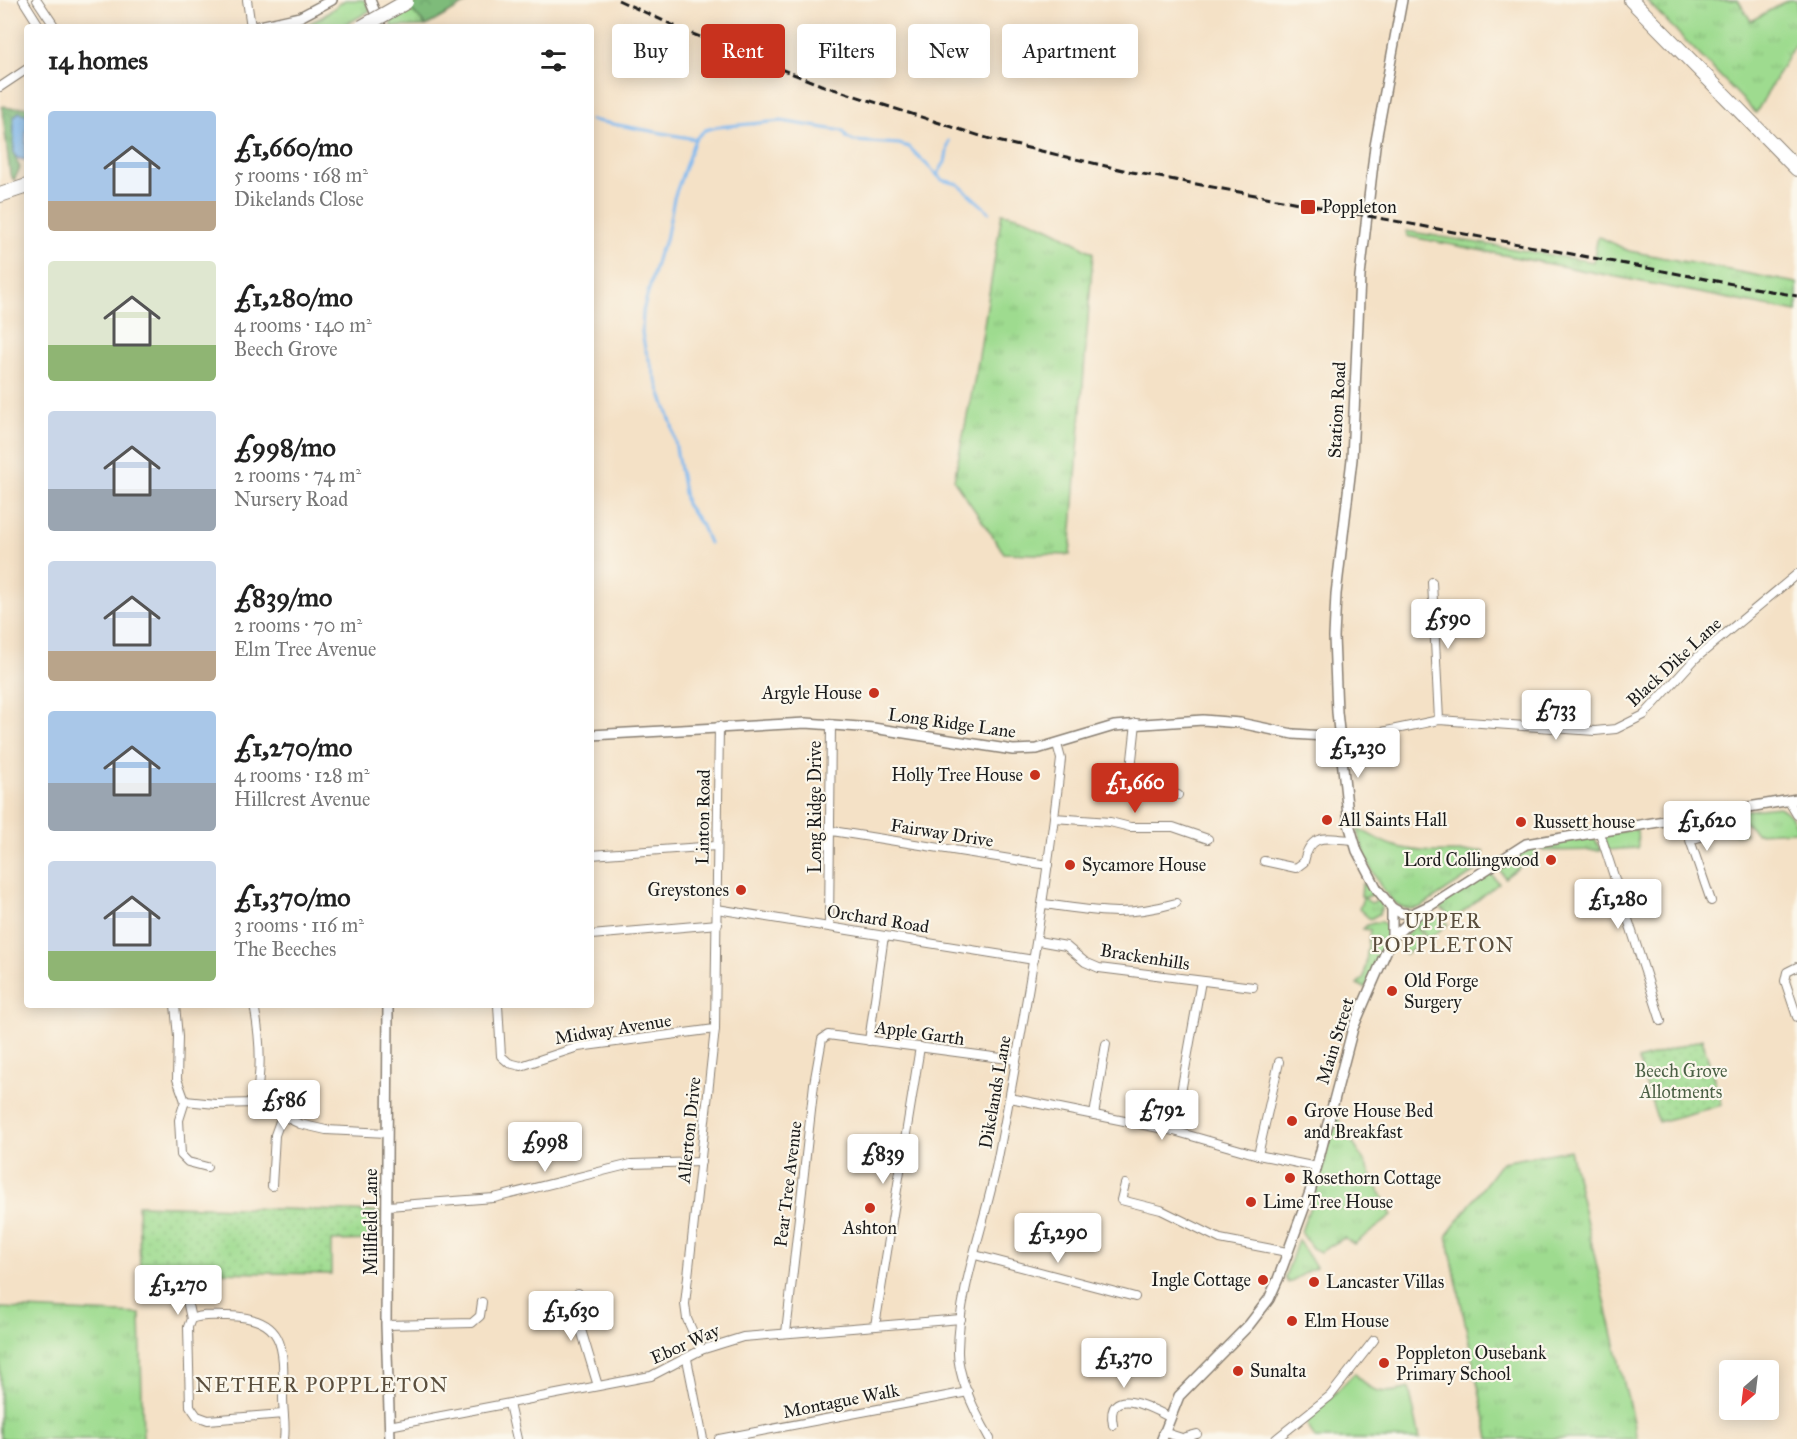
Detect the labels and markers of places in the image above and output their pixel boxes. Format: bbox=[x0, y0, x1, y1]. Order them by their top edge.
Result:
place label: Poppleton bbox=[1322, 196, 1397, 218]
marker: Poppleton bbox=[1299, 198, 1317, 216]
pin: £590 bbox=[1412, 599, 1484, 650]
place label: Argyle House bbox=[761, 682, 862, 705]
marker: Argyle House bbox=[867, 686, 881, 700]
pin: £733 bbox=[1520, 690, 1592, 741]
pin: £1,230 bbox=[1309, 728, 1407, 779]
pin: £1,660 bbox=[1086, 763, 1184, 814]
place label: Holly Tree House bbox=[891, 764, 1023, 786]
marker: Holly Tree House bbox=[1028, 768, 1042, 782]
pin: £1,620 bbox=[1658, 801, 1756, 852]
place label: All Saints Hall bbox=[1338, 809, 1447, 831]
place label: Russett house bbox=[1533, 811, 1635, 833]
marker: All Saints Hall bbox=[1320, 813, 1334, 827]
marker: Russett house bbox=[1514, 815, 1528, 829]
place label: Lord Collingwood bbox=[1403, 849, 1539, 872]
marker: Lord Collingwood bbox=[1544, 853, 1558, 867]
place label: Sycamore House bbox=[1082, 854, 1206, 876]
marker: Sycamore House bbox=[1063, 858, 1077, 872]
place label: Greystones bbox=[647, 879, 729, 901]
pin: £1,280 bbox=[1569, 879, 1667, 930]
marker: Greystones bbox=[734, 883, 748, 897]
place label: Old Forge Surgery bbox=[1404, 970, 1479, 1014]
marker: Old Forge Surgery bbox=[1385, 984, 1399, 998]
pin: £586 bbox=[248, 1080, 320, 1131]
pin: £792 bbox=[1126, 1090, 1198, 1141]
place label: Grove House Bed and Breakfast bbox=[1304, 1100, 1433, 1143]
marker: Grove House Bed and Breakfast bbox=[1285, 1114, 1299, 1128]
pin: £998 bbox=[509, 1122, 581, 1173]
pin: £839 bbox=[847, 1134, 919, 1185]
place label: Rosethorn Cottage bbox=[1302, 1167, 1441, 1190]
marker: Rosethorn Cottage bbox=[1283, 1171, 1297, 1185]
place label: Lime Tree House bbox=[1263, 1191, 1393, 1213]
marker: Lime Tree House bbox=[1244, 1195, 1258, 1209]
marker: Ashton bbox=[863, 1201, 877, 1215]
pin: £1,290 bbox=[1009, 1213, 1107, 1264]
place label: Ashton bbox=[842, 1217, 897, 1239]
pin: £1,270 bbox=[129, 1265, 227, 1316]
place label: Ingle Cottage bbox=[1151, 1269, 1251, 1292]
place label: Lancaster Villas bbox=[1326, 1271, 1444, 1293]
marker: Ingle Cottage bbox=[1256, 1273, 1270, 1287]
marker: Lancaster Villas bbox=[1307, 1275, 1321, 1289]
pin: £1,630 bbox=[522, 1291, 620, 1342]
place label: Elm House bbox=[1304, 1310, 1389, 1332]
marker: Elm House bbox=[1285, 1314, 1299, 1328]
pin: £1,370 bbox=[1075, 1338, 1173, 1389]
place label: Poppleton Ousebank Primary School bbox=[1396, 1342, 1547, 1385]
marker: Poppleton Ousebank Primary School bbox=[1377, 1356, 1391, 1370]
place label: Sunalta bbox=[1250, 1360, 1306, 1382]
marker: Sunalta bbox=[1231, 1364, 1245, 1378]

